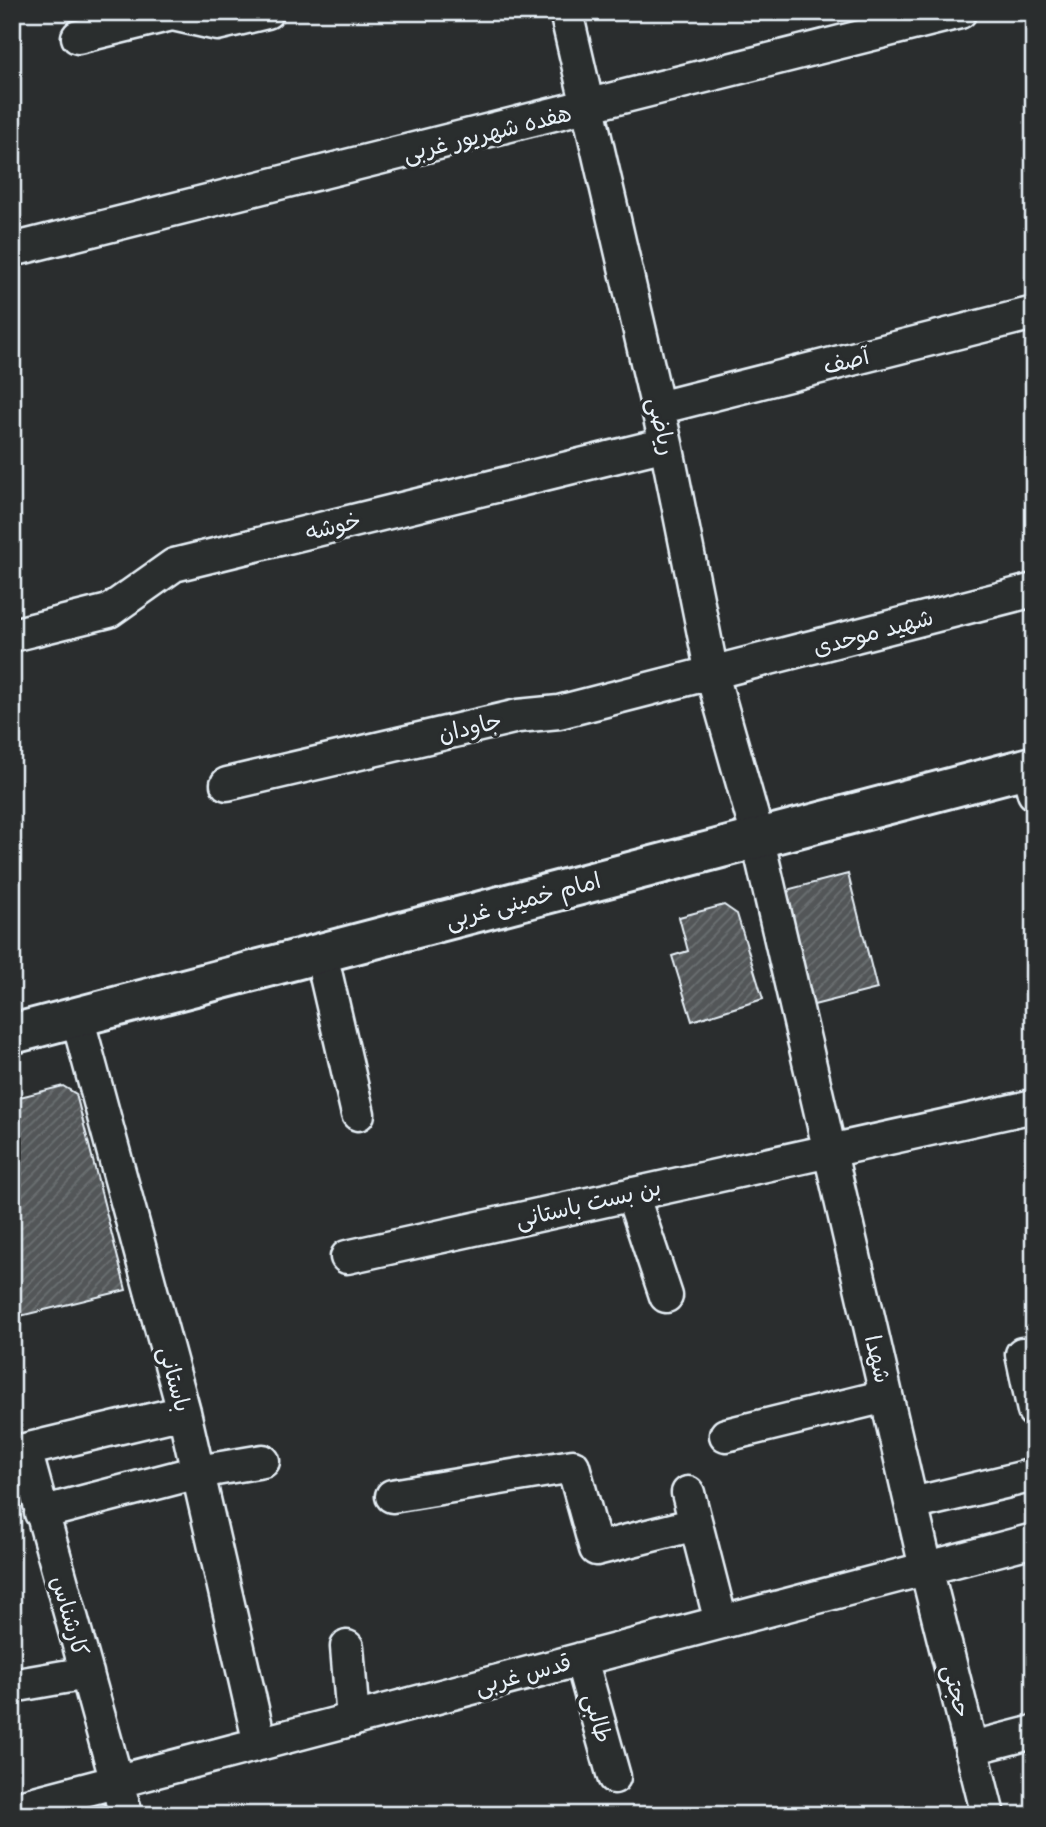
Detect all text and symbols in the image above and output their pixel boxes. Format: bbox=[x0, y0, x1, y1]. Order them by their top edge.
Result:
street label: هفده شهریور غربی bbox=[400, 99, 575, 170]
street label: آصف bbox=[820, 342, 874, 383]
street label: ریاضی bbox=[639, 394, 681, 458]
street label: خوشه bbox=[303, 507, 364, 549]
street label: شهید موحدی bbox=[810, 603, 937, 664]
street label: جاودان bbox=[436, 707, 505, 751]
street label: امام خمینی غربی bbox=[442, 867, 605, 938]
street label: بن بست باستانی bbox=[513, 1174, 664, 1236]
street label: شهدا bbox=[856, 1332, 896, 1386]
street label: باستانی bbox=[150, 1343, 196, 1416]
street label: کارشناس bbox=[42, 1573, 94, 1660]
street label: قدس غربی bbox=[472, 1649, 575, 1703]
street label: حجتی bbox=[934, 1662, 976, 1721]
street label: طالبی bbox=[575, 1690, 617, 1747]

